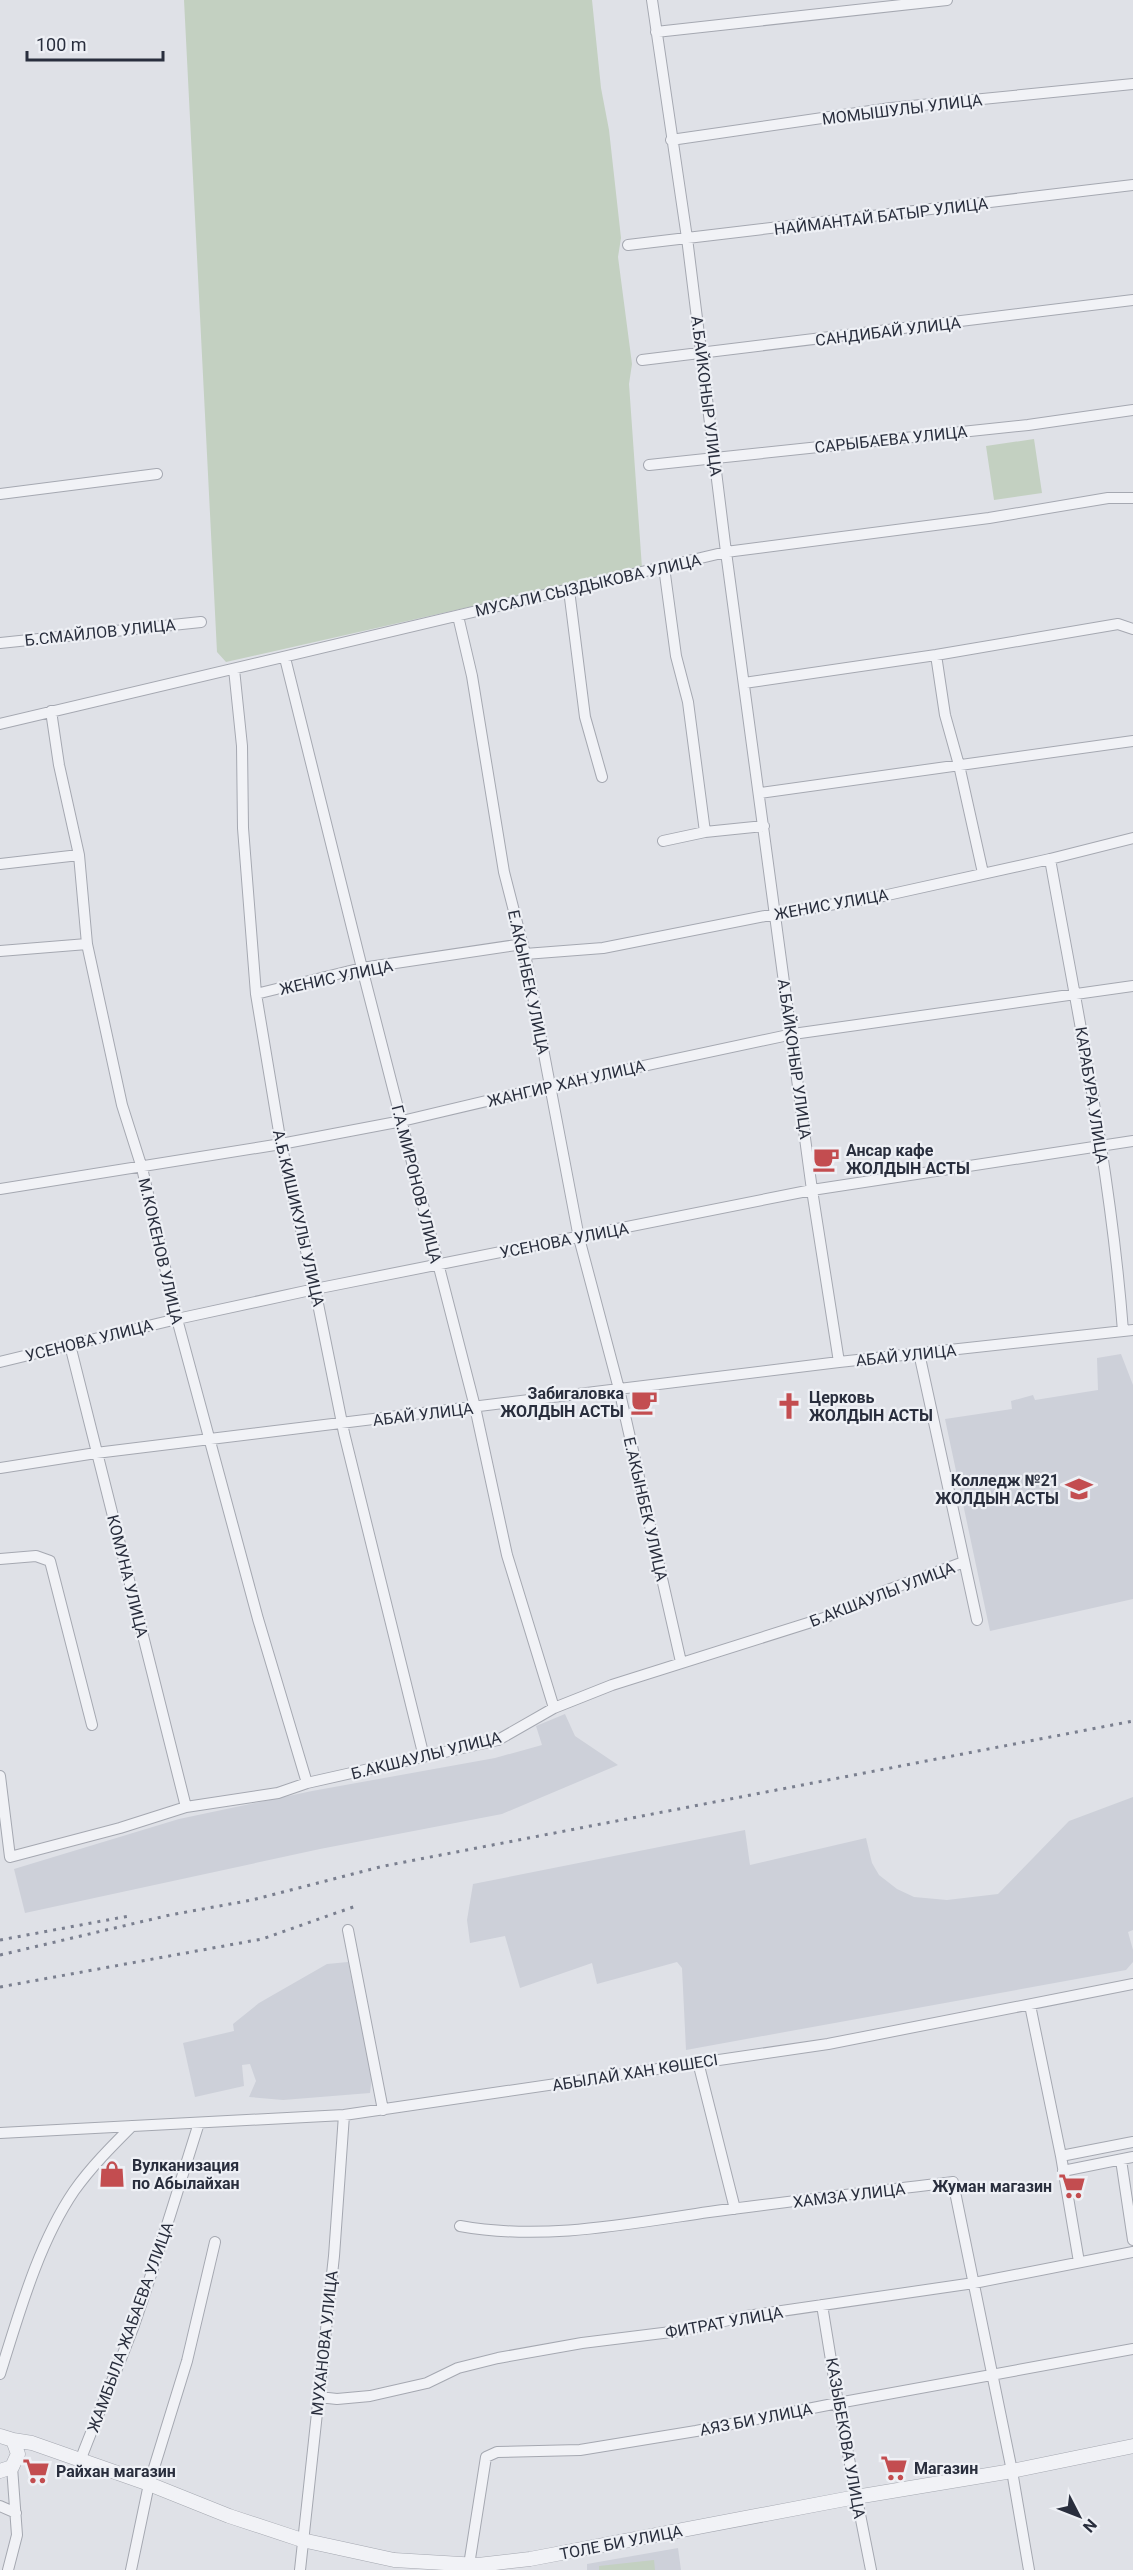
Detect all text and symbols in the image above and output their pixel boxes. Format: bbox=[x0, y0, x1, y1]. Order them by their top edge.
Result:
scale bar bbox=[27, 24, 164, 62]
text: 100 m bbox=[36, 34, 87, 55]
street label: МОМЫШУЛЫ УЛИЦА bbox=[821, 90, 984, 129]
street label: НАЙМАНТАЙ БАТЫР УЛИЦА bbox=[773, 194, 990, 239]
street label: САНДИБАЙ УЛИЦА bbox=[814, 313, 962, 350]
street label: А.БАЙКОНЫР УЛИЦА bbox=[687, 315, 726, 478]
street label: САРЫБАЕВА УЛИЦА bbox=[814, 422, 969, 457]
street label: МУСАЛИ СЫЗДЫКОВА УЛИЦА bbox=[473, 550, 703, 621]
street label: Б.СМАЙЛОВ УЛИЦА bbox=[24, 615, 177, 650]
street label: ЖЕНИС УЛИЦА bbox=[773, 885, 890, 924]
street label: Е.АКЫНБЕК УЛИЦА bbox=[504, 908, 553, 1057]
street label: ЖЕНИС УЛИЦА bbox=[278, 956, 395, 999]
street label: А.БАЙКОНЫР УЛИЦА bbox=[774, 978, 815, 1141]
street label: КАРАБУРА УЛИЦА bbox=[1071, 1025, 1112, 1165]
street label: ЖАНГИР ХАН УЛИЦА bbox=[485, 1056, 647, 1111]
street label: Г.А.МИРОНОВ УЛИЦА bbox=[388, 1103, 445, 1266]
street label: А.Б.КИШИКУЛЫ УЛИЦА bbox=[269, 1128, 328, 1309]
place label: Ансар кафе ЖОЛДЫН АСТЫ bbox=[846, 1141, 970, 1178]
cafe icon: Ансар кафе ЖОЛДЫН АСТЫ bbox=[811, 1144, 841, 1174]
street label: М.КОКЕНОВ УЛИЦА bbox=[134, 1176, 187, 1327]
street label: УСЕНОВА УЛИЦА bbox=[498, 1219, 631, 1262]
street label: УСЕНОВА УЛИЦА bbox=[23, 1315, 155, 1366]
street label: АБАЙ УЛИЦА bbox=[855, 1341, 958, 1370]
place label: Забигаловка ЖОЛДЫН АСТЫ bbox=[500, 1384, 624, 1421]
cafe icon: Забигаловка ЖОЛДЫН АСТЫ bbox=[629, 1387, 659, 1417]
place label: Церковь ЖОЛДЫН АСТЫ bbox=[809, 1388, 933, 1425]
church icon: Церковь ЖОЛДЫН АСТЫ bbox=[774, 1391, 804, 1421]
street label: АБАЙ УЛИЦА bbox=[372, 1399, 475, 1430]
street label: Е.АКЫНБЕК УЛИЦА bbox=[620, 1435, 671, 1584]
place label: Колледж №21 ЖОЛДЫН АСТЫ bbox=[935, 1471, 1059, 1508]
school or university icon: Колледж №21 ЖОЛДЫН АСТЫ bbox=[1064, 1474, 1094, 1504]
street label: КОМУНА УЛИЦА bbox=[103, 1513, 152, 1640]
street label: Б.АКШАУЛЫ УЛИЦА bbox=[807, 1558, 958, 1631]
street label: Б.АКШАУЛЫ УЛИЦА bbox=[349, 1727, 504, 1783]
street label: АБЫЛАЙ ХАН КӨШЕСІ bbox=[551, 2050, 719, 2095]
place label: Вулканизация по Абылайхан bbox=[132, 2156, 240, 2193]
shop icon: Вулканизация по Абылайхан bbox=[97, 2159, 127, 2189]
supermarket icon: Жуман магазин bbox=[1057, 2171, 1087, 2201]
place label: Жуман магазин bbox=[932, 2177, 1052, 2196]
street label: ХАМЗА УЛИЦА bbox=[792, 2179, 907, 2212]
street label: ЖАМБЫЛА ЖАБАЕВА УЛИЦА bbox=[83, 2219, 178, 2435]
street label: МУХАНОВА УЛИЦА bbox=[307, 2269, 342, 2417]
street label: ФИТРАТ УЛИЦА bbox=[664, 2303, 785, 2342]
street label: КАЗЫБЕКОВА УЛИЦА bbox=[822, 2356, 869, 2521]
street label: АЯЗ БИ УЛИЦА bbox=[698, 2399, 815, 2440]
supermarket icon: Магазин bbox=[879, 2453, 909, 2483]
supermarket icon: Райхан магазин bbox=[21, 2456, 51, 2486]
place label: Магазин bbox=[914, 2459, 978, 2478]
place label: Райхан магазин bbox=[56, 2462, 176, 2481]
north arrow bbox=[1049, 2486, 1109, 2546]
text: N bbox=[1079, 2515, 1101, 2536]
street label: ТОЛЕ БИ УЛИЦА bbox=[558, 2521, 685, 2564]

